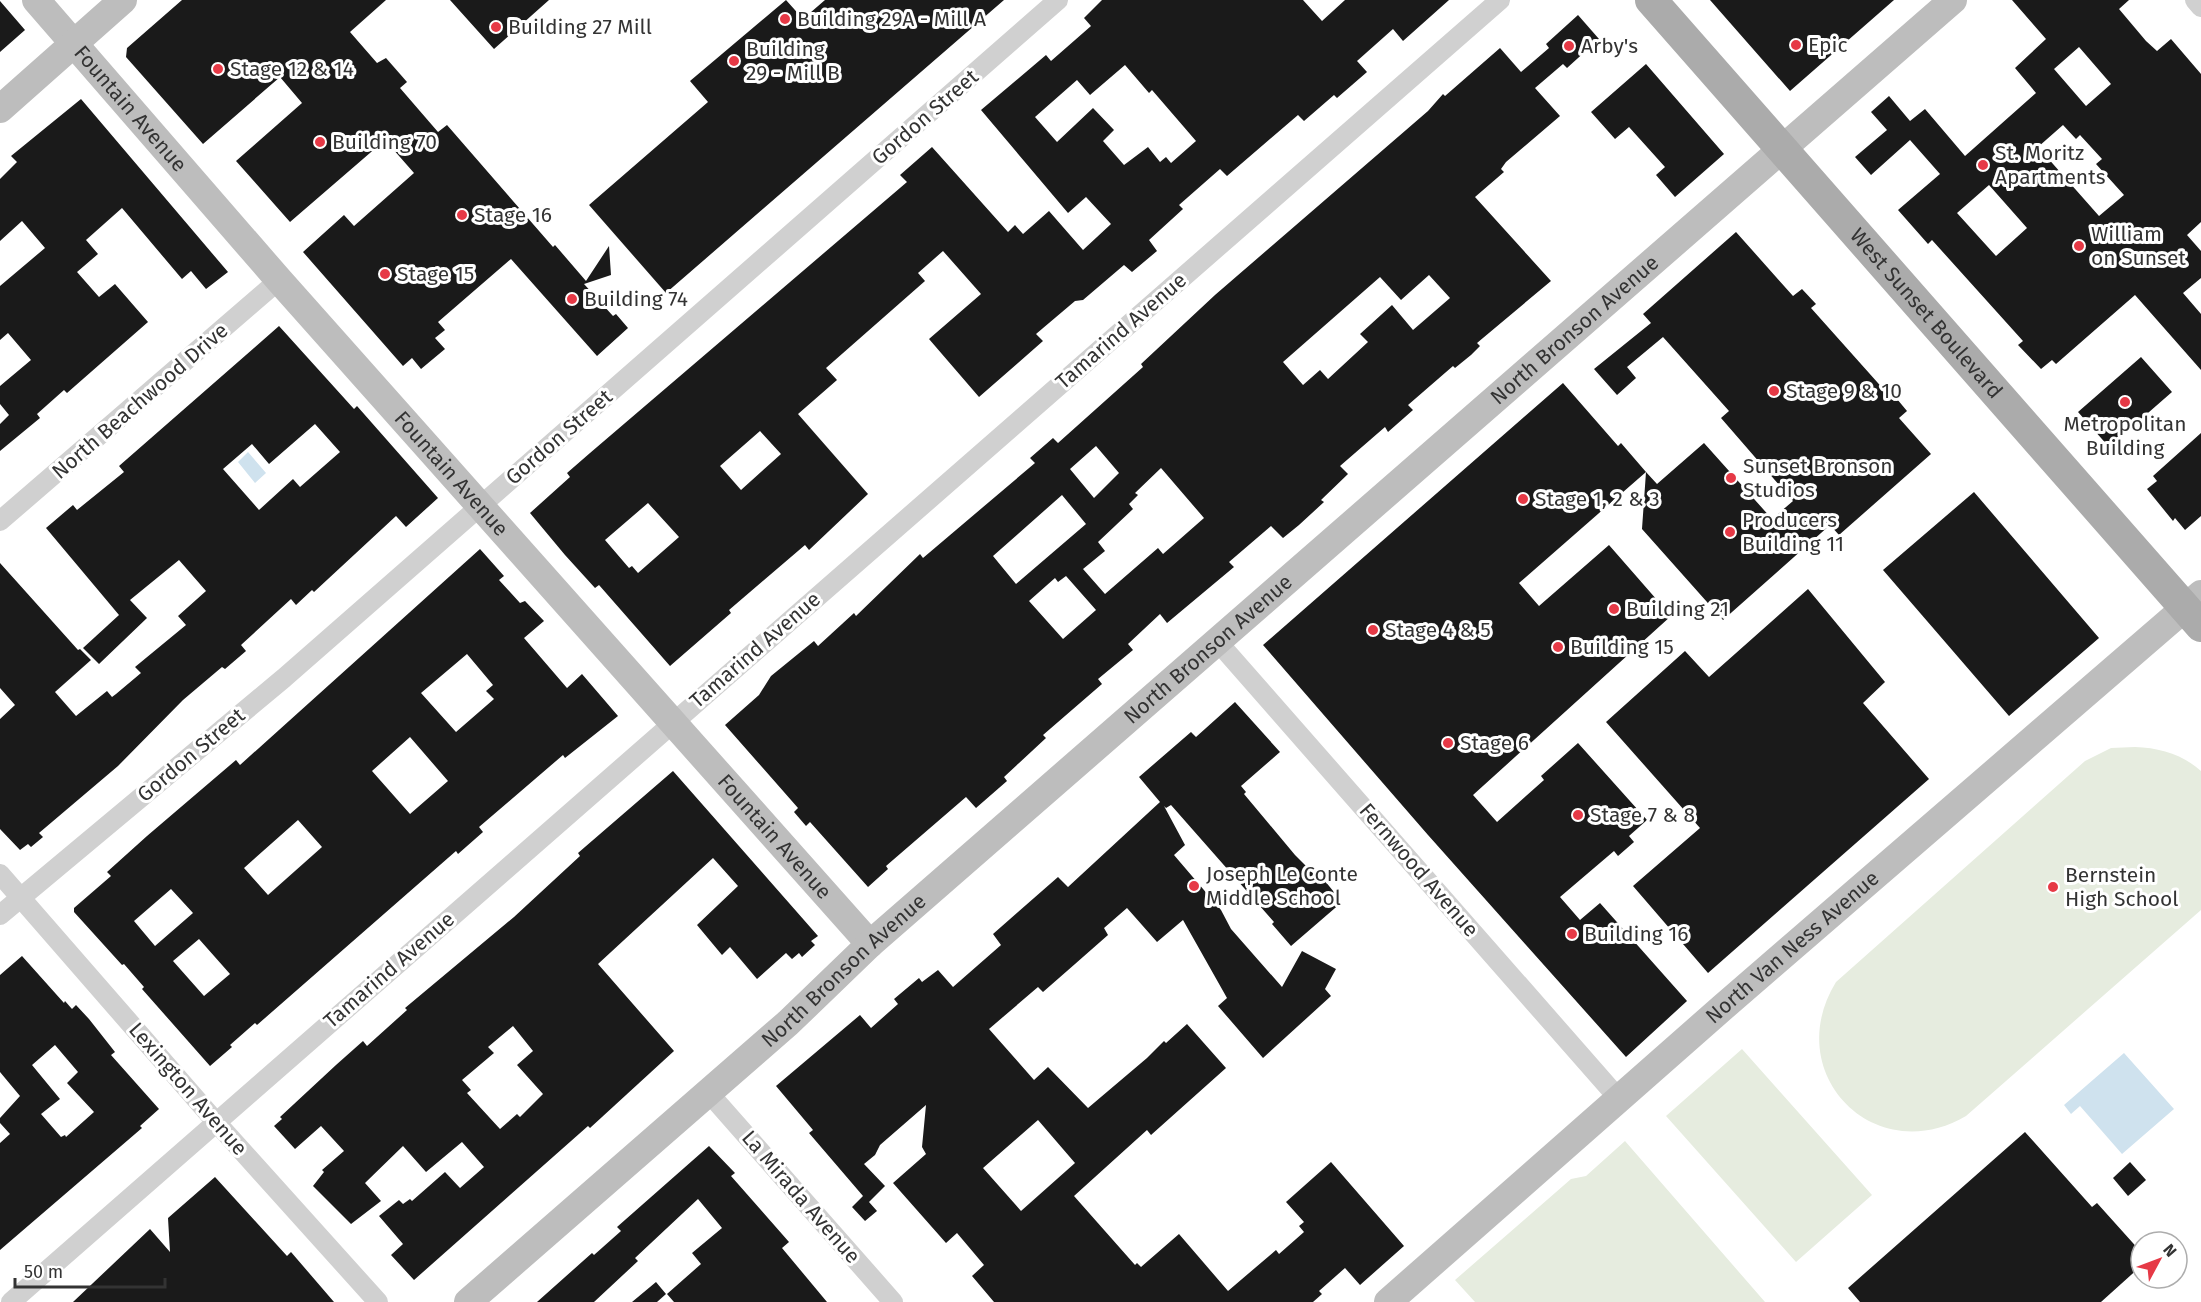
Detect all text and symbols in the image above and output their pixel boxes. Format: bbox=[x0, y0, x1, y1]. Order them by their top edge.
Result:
place label: Building 29A - Mill A bbox=[797, 6, 986, 32]
marker: Building 29A - Mill A bbox=[778, 12, 792, 26]
place label: Building 27 Mill bbox=[508, 14, 652, 40]
marker: Building 27 Mill bbox=[489, 20, 503, 34]
place label: Epic bbox=[1808, 32, 1847, 58]
place label: Arby's bbox=[1581, 33, 1638, 59]
place label: Building 29 - Mill B bbox=[746, 36, 840, 86]
marker: Epic bbox=[1789, 38, 1803, 52]
marker: Arby's bbox=[1562, 39, 1576, 53]
street label: Fountain Avenue bbox=[69, 40, 192, 177]
marker: Building 29 - Mill B bbox=[727, 54, 741, 68]
place label: Stage 12 & 14 bbox=[230, 56, 354, 82]
marker: Stage 12 & 14 bbox=[211, 62, 225, 76]
street label: Gordon Street bbox=[866, 63, 984, 170]
place label: Building 70 bbox=[332, 129, 437, 155]
marker: Building 70 bbox=[313, 135, 327, 149]
place label: St. Moritz Apartments bbox=[1995, 140, 2106, 190]
marker: St. Moritz Apartments bbox=[1976, 158, 1990, 172]
place label: Stage 16 bbox=[474, 202, 552, 228]
marker: Stage 16 bbox=[455, 208, 469, 222]
place label: William on Sunset bbox=[2091, 221, 2186, 271]
street label: West Sunset Boulevard bbox=[1844, 223, 2008, 404]
marker: William on Sunset bbox=[2072, 239, 2086, 253]
street label: North Bronson Avenue bbox=[1485, 250, 1664, 410]
place label: Stage 15 bbox=[397, 261, 474, 287]
marker: Stage 15 bbox=[378, 267, 392, 281]
street label: Tamarind Avenue bbox=[1050, 267, 1192, 395]
place label: Building 74 bbox=[584, 286, 688, 312]
marker: Building 74 bbox=[565, 292, 579, 306]
street label: North Beachwood Drive bbox=[47, 317, 233, 485]
place label: Stage 9 & 10 bbox=[1786, 378, 1902, 404]
street label: Gordon Street bbox=[500, 383, 618, 490]
marker: Stage 9 & 10 bbox=[1767, 384, 1781, 398]
marker: Metropolitan Building bbox=[2118, 395, 2132, 409]
street label: Fountain Avenue bbox=[389, 406, 514, 542]
place label: Metropolitan Building bbox=[2063, 411, 2187, 461]
place label: Sunset Bronson Studios bbox=[1743, 453, 1893, 503]
marker: Sunset Bronson Studios bbox=[1724, 471, 1738, 485]
place label: Stage 1, 2 & 3 bbox=[1535, 486, 1660, 512]
marker: Stage 1, 2 & 3 bbox=[1516, 492, 1530, 506]
place label: Producers Building 11 bbox=[1742, 507, 1844, 557]
marker: Producers Building 11 bbox=[1723, 525, 1737, 539]
street label: North Bronson Avenue bbox=[1119, 569, 1298, 730]
street label: Tamarind Avenue bbox=[684, 586, 826, 714]
place label: Building 21 bbox=[1626, 596, 1729, 622]
marker: Building 21 bbox=[1607, 602, 1621, 616]
place label: Stage 4 & 5 bbox=[1385, 617, 1491, 643]
marker: Stage 4 & 5 bbox=[1366, 623, 1380, 637]
place label: Building 15 bbox=[1570, 634, 1674, 660]
marker: Building 15 bbox=[1551, 640, 1565, 654]
street label: Gordon Street bbox=[132, 702, 250, 808]
place label: Stage 6 bbox=[1460, 730, 1529, 756]
marker: Stage 6 bbox=[1441, 736, 1455, 750]
street label: Fountain Avenue bbox=[712, 769, 837, 905]
street label: Fernwood Avenue bbox=[1354, 798, 1484, 942]
place label: Stage 7 & 8 bbox=[1590, 802, 1695, 828]
marker: Stage 7 & 8 bbox=[1571, 808, 1585, 822]
place label: Joseph Le Conte Middle School bbox=[1206, 861, 1358, 911]
place label: Bernstein High School bbox=[2065, 862, 2178, 912]
street label: North Van Ness Avenue bbox=[1700, 865, 1884, 1029]
marker: Joseph Le Conte Middle School bbox=[1187, 879, 1201, 893]
marker: Bernstein High School bbox=[2046, 880, 2060, 894]
street label: North Bronson Avenue bbox=[756, 888, 931, 1053]
street label: Tamarind Avenue bbox=[318, 906, 460, 1034]
place label: Building 16 bbox=[1584, 921, 1689, 947]
marker: Building 16 bbox=[1565, 927, 1579, 941]
street label: Lexington Avenue bbox=[123, 1017, 253, 1161]
street label: La Mirada Avenue bbox=[736, 1125, 866, 1269]
north arrow bbox=[2129, 1230, 2189, 1290]
text: N bbox=[2159, 1240, 2181, 1261]
scale bar bbox=[15, 1251, 165, 1289]
text: 50 m bbox=[24, 1261, 63, 1283]

